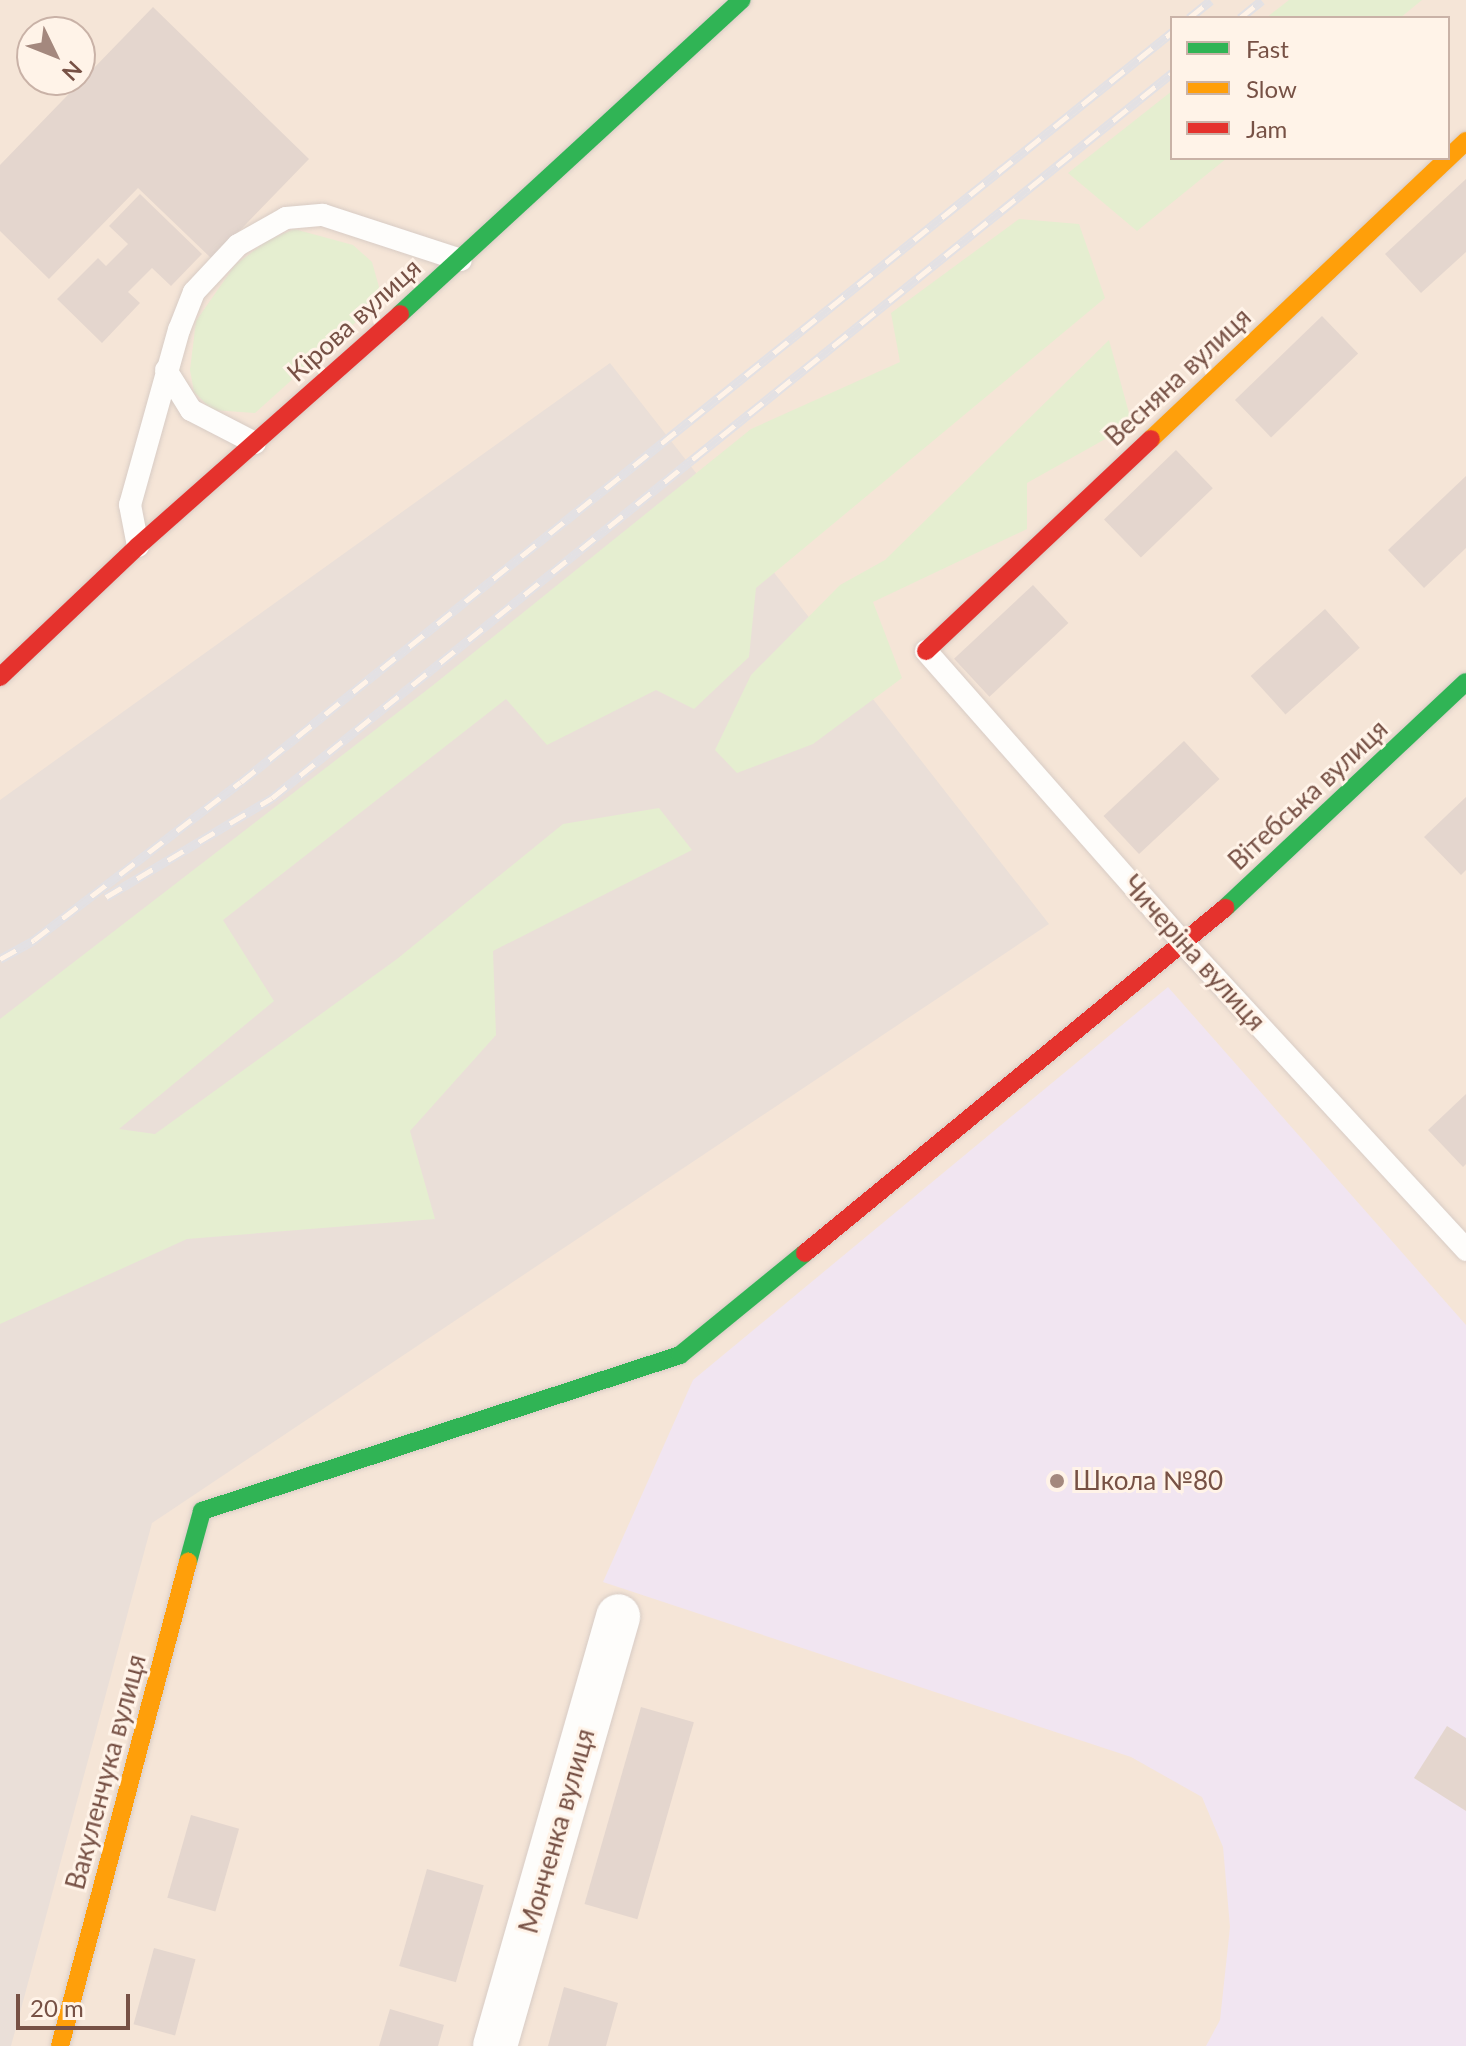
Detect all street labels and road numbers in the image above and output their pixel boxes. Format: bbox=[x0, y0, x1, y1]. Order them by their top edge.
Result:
street label: Кірова вулиця bbox=[281, 252, 427, 388]
street label: Весняна вулиця bbox=[1099, 302, 1257, 452]
street label: Вітебська вулиця bbox=[1222, 713, 1394, 877]
street label: Чичеріна вулиця bbox=[1116, 869, 1272, 1037]
street label: Вакуленчука вулиця bbox=[60, 1651, 152, 1893]
street label: Монченка вулиця bbox=[513, 1725, 601, 1937]

